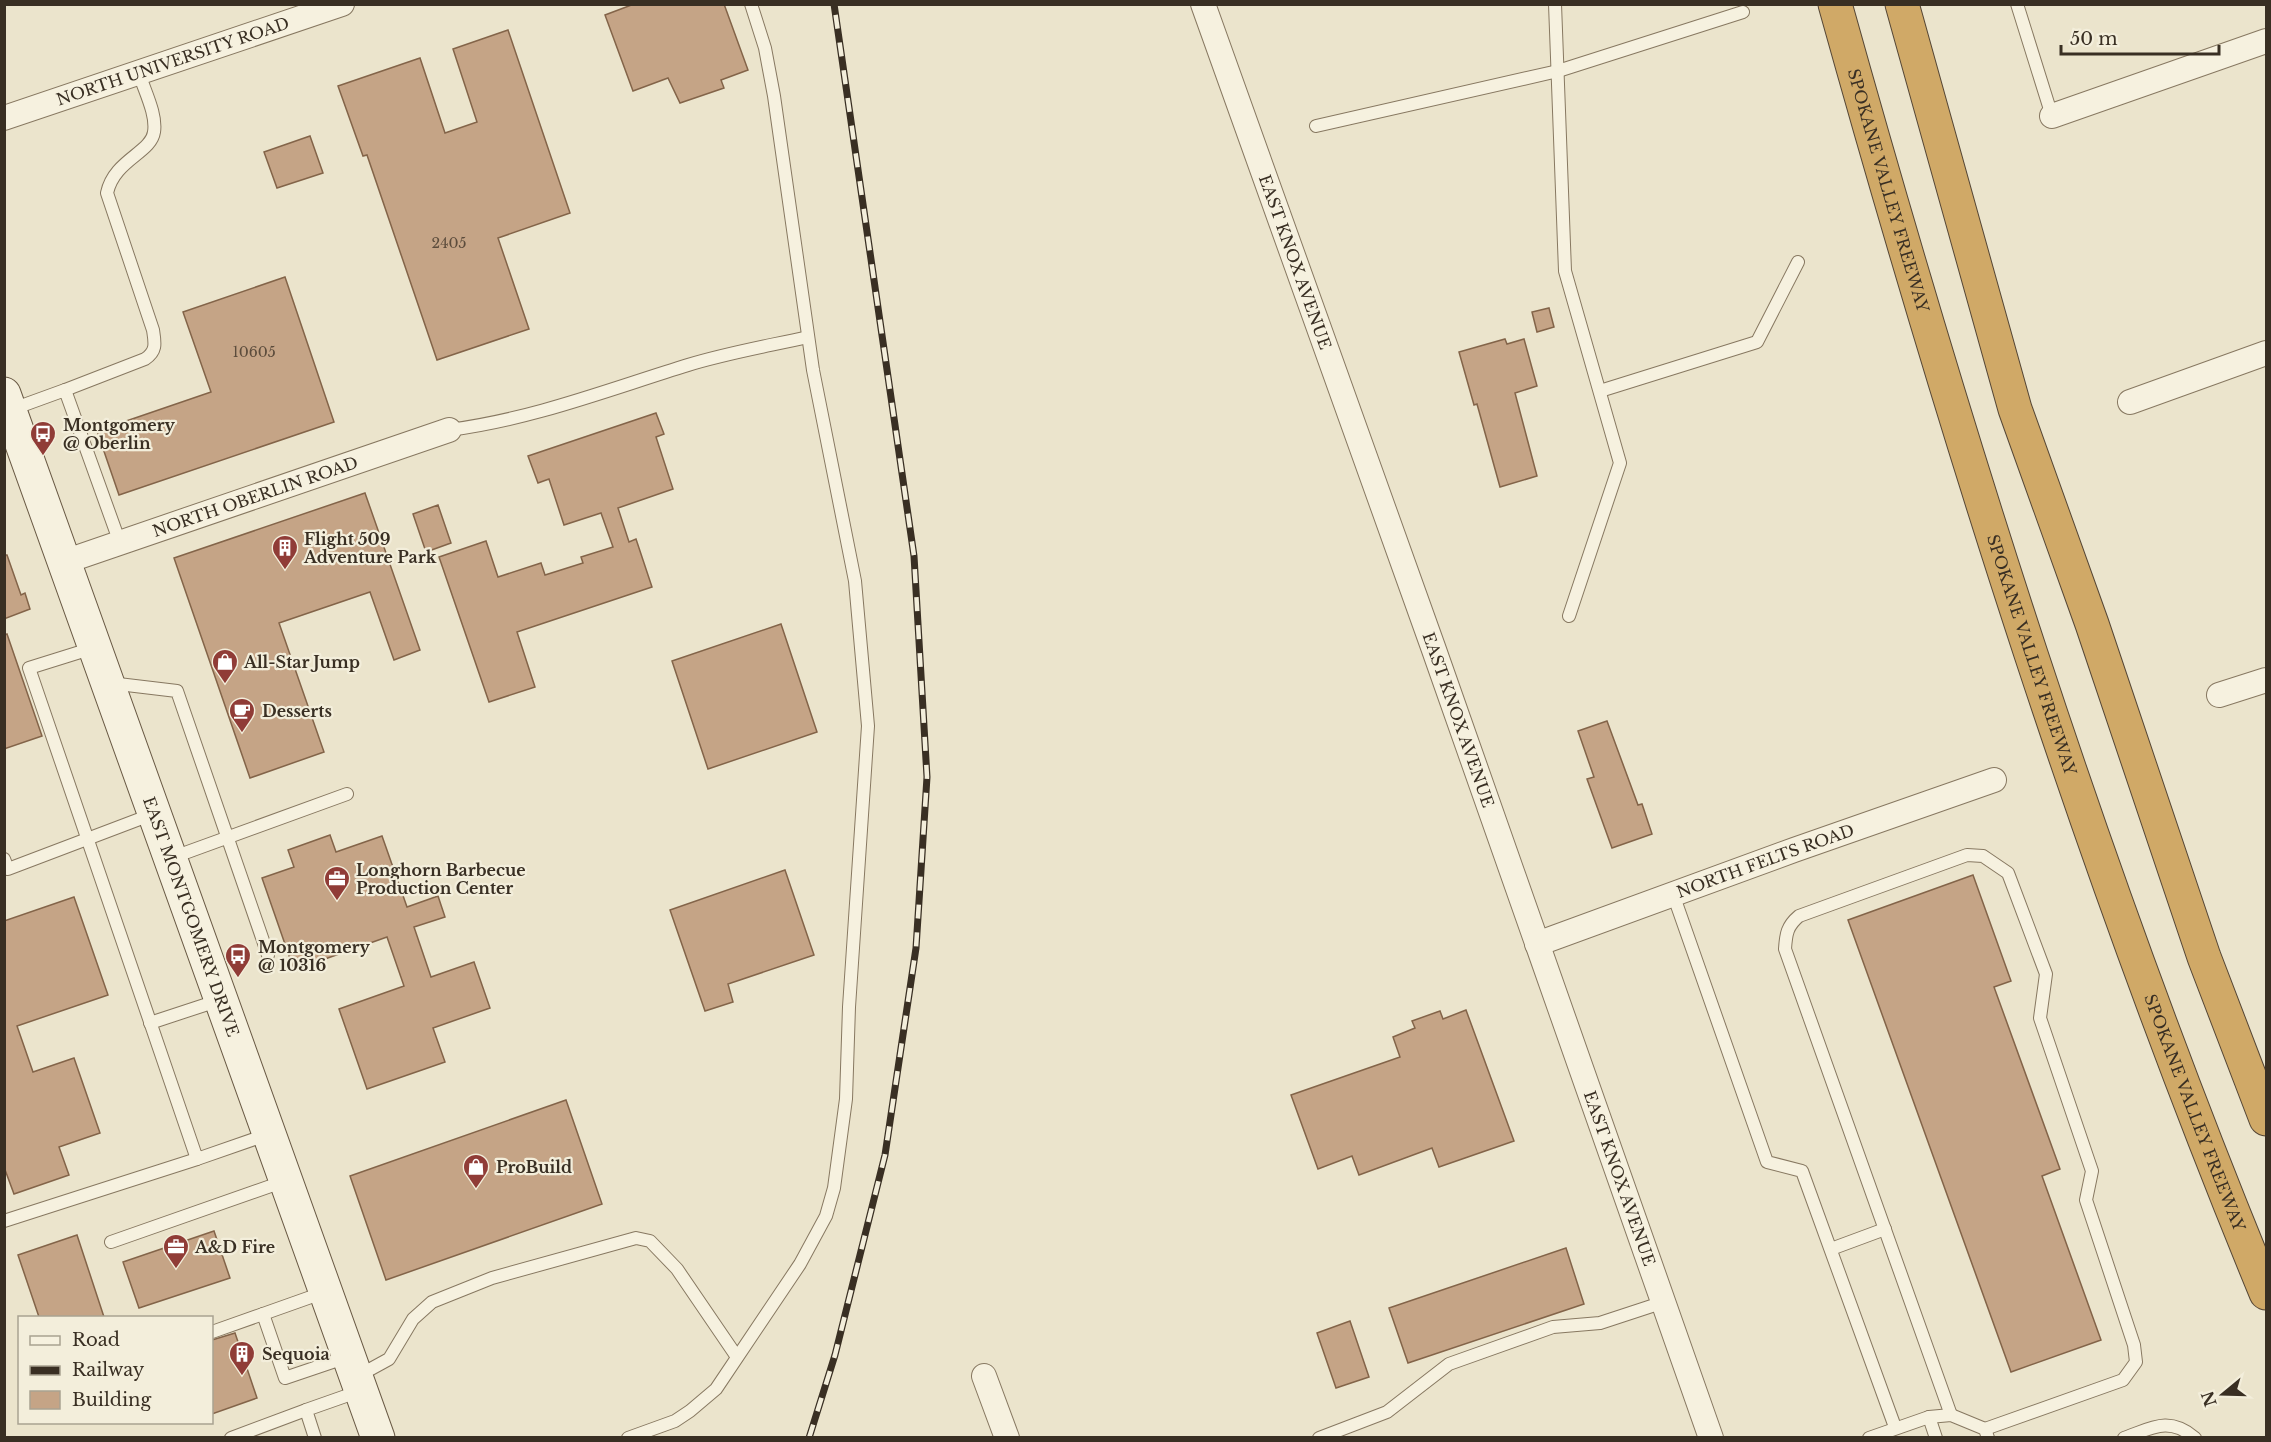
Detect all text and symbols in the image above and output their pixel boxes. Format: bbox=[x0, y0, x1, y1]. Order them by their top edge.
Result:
street label: NORTH UNIVERSITY ROAD bbox=[54, 13, 292, 110]
scale bar bbox=[2061, 18, 2218, 56]
text: 50 m bbox=[2070, 28, 2118, 50]
street label: SPOKANE VALLEY FREEWAY bbox=[1844, 66, 1933, 315]
street label: EAST KNOX AVENUE bbox=[1255, 172, 1336, 352]
house number: 2405 bbox=[432, 234, 466, 252]
house number: 10605 bbox=[232, 343, 276, 361]
place label: Montgomery @ Oberlin bbox=[63, 415, 176, 453]
bus stop icon: Montgomery @ Oberlin bbox=[28, 419, 58, 457]
street label: NORTH OBERLIN ROAD bbox=[150, 452, 360, 541]
place label: Flight 509 Adventure Park bbox=[303, 529, 437, 567]
street label: SPOKANE VALLEY FREEWAY bbox=[1983, 532, 2081, 778]
building icon: Flight 509 Adventure Park bbox=[270, 533, 300, 571]
street label: EAST KNOX AVENUE bbox=[1419, 629, 1499, 810]
shop icon: All-Star Jump bbox=[210, 647, 240, 685]
place label: All-Star Jump bbox=[243, 652, 360, 672]
cafe icon: Desserts bbox=[227, 696, 257, 734]
place label: Desserts bbox=[262, 701, 332, 721]
street label: EAST MONTGOMERY DRIVE bbox=[139, 794, 243, 1039]
street label: NORTH FELTS ROAD bbox=[1674, 820, 1857, 902]
place label: Longhorn Barbecue Production Center bbox=[356, 860, 526, 898]
office icon: Longhorn Barbecue Production Center bbox=[322, 864, 352, 902]
place label: Montgomery @ 10316 bbox=[258, 937, 371, 975]
bus stop icon: Montgomery @ 10316 bbox=[223, 941, 253, 979]
street label: SPOKANE VALLEY FREEWAY bbox=[2140, 991, 2250, 1234]
street label: EAST KNOX AVENUE bbox=[1580, 1088, 1660, 1268]
shop icon: ProBuild bbox=[461, 1152, 491, 1190]
place label: ProBuild bbox=[496, 1157, 572, 1177]
office icon: A&D Fire bbox=[161, 1232, 191, 1270]
place label: A&D Fire bbox=[194, 1237, 275, 1257]
legend bbox=[18, 1316, 213, 1424]
text: Road bbox=[72, 1329, 120, 1351]
building icon: Sequoia bbox=[227, 1339, 257, 1377]
place label: Sequoia bbox=[262, 1344, 330, 1364]
text: Railway bbox=[72, 1359, 145, 1381]
north arrow bbox=[2193, 1364, 2253, 1424]
text: Building bbox=[72, 1389, 151, 1411]
text: N bbox=[2197, 1389, 2221, 1409]

